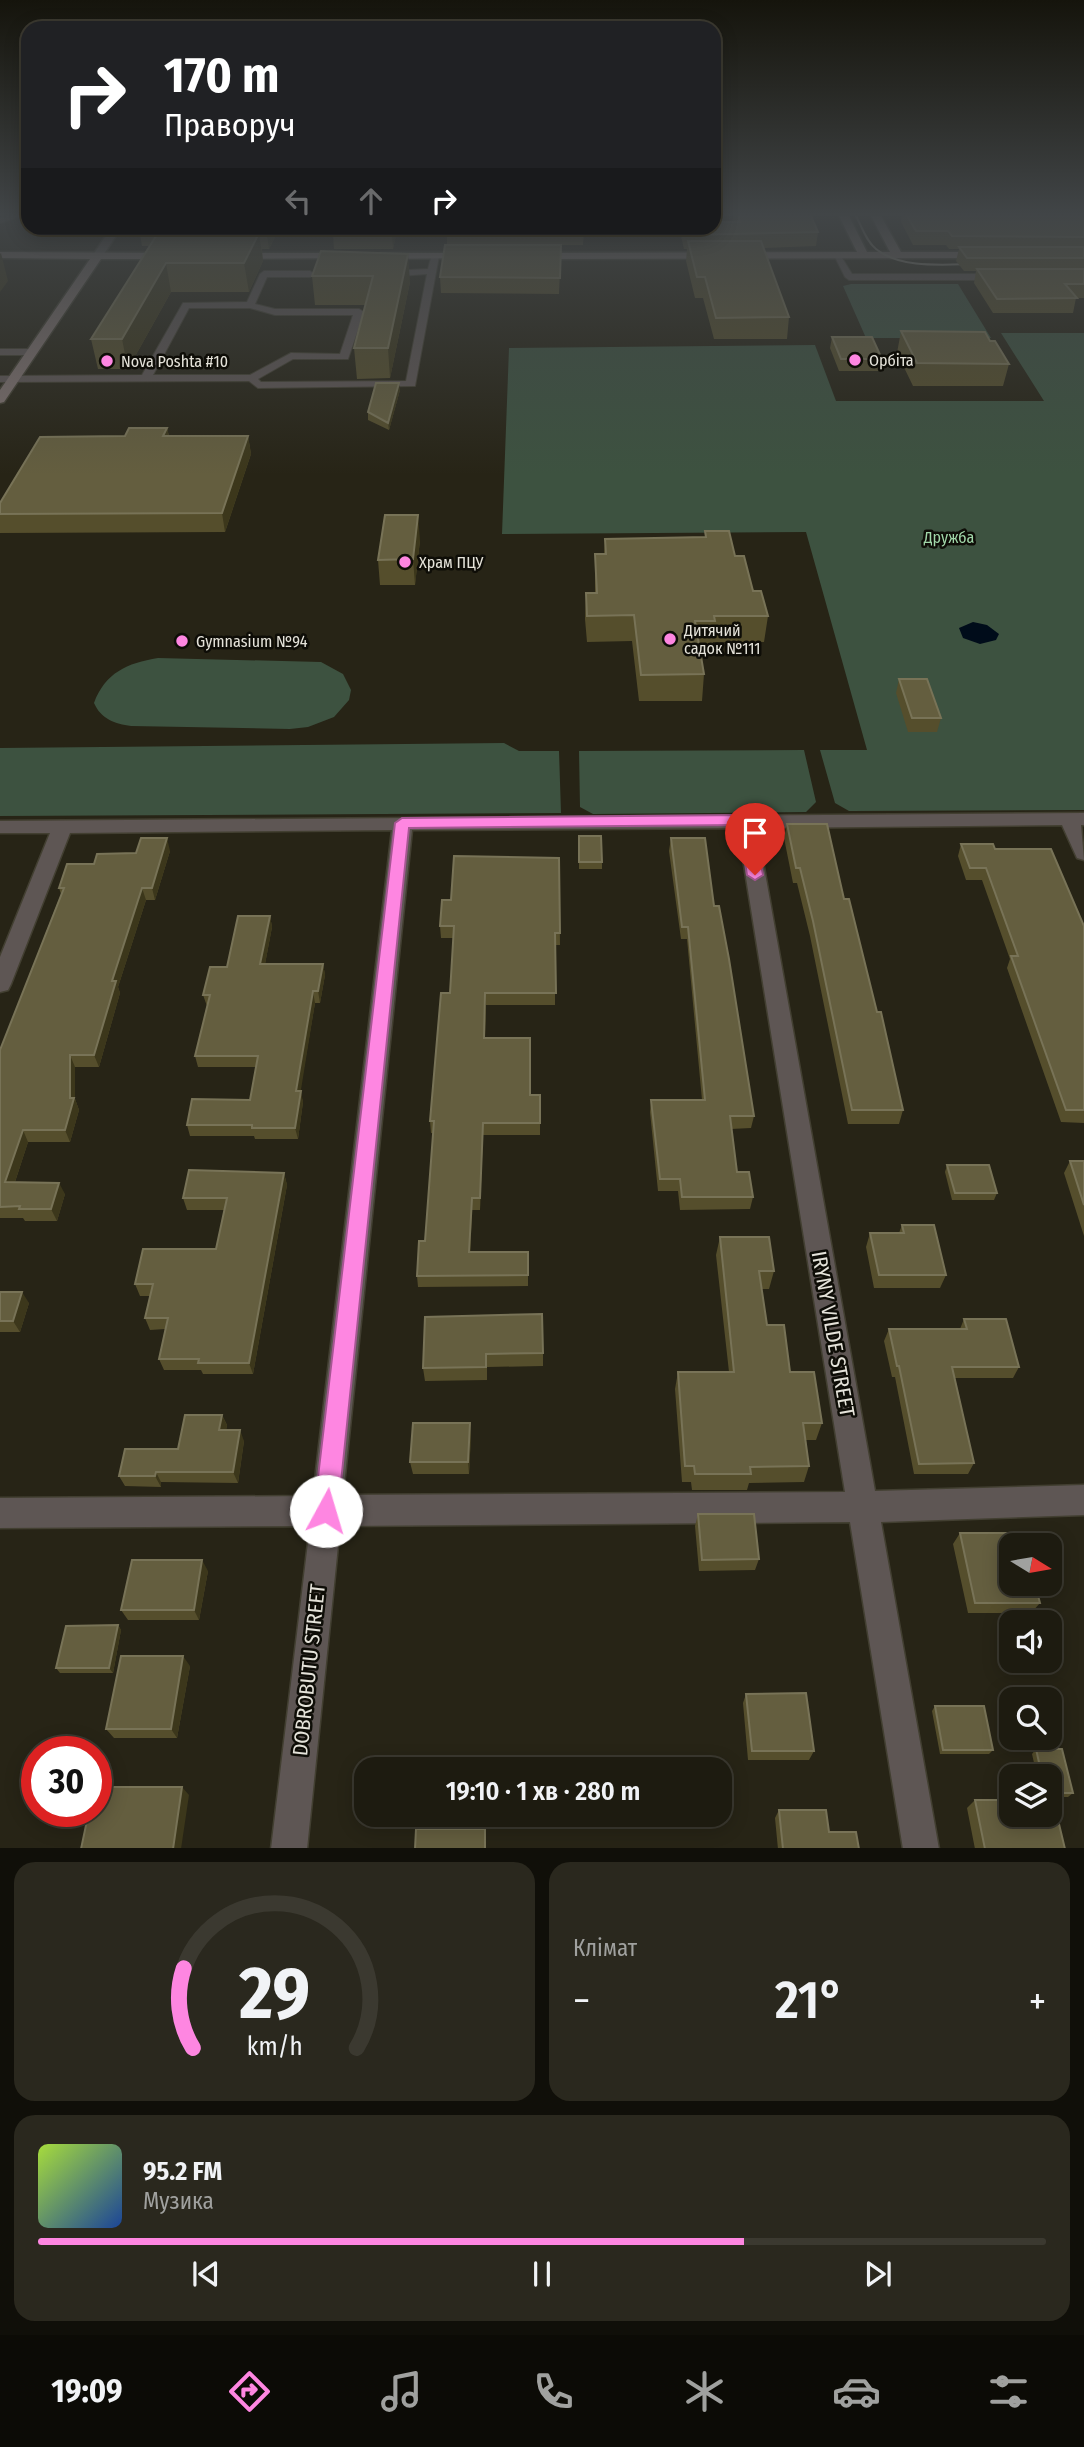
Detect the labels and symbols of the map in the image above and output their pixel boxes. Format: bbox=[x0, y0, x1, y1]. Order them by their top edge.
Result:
place label: Орбіта bbox=[869, 351, 914, 370]
place label: Nova Poshta #10 bbox=[121, 352, 228, 371]
marker: Орбіта bbox=[847, 352, 863, 368]
marker: Nova Poshta #10 bbox=[99, 353, 115, 369]
park label: Дружба bbox=[923, 528, 974, 547]
place label: Храм ПЦУ bbox=[419, 553, 484, 572]
marker: Храм ПЦУ bbox=[397, 554, 413, 570]
place label: Дитячий садок №111 bbox=[683, 621, 761, 658]
marker: Дитячий садок №111 bbox=[662, 631, 678, 647]
place label: Gymnasium №94 bbox=[196, 632, 308, 651]
marker: Gymnasium №94 bbox=[174, 633, 190, 649]
pin bbox=[725, 803, 785, 875]
street label: IRYNY VILDE STREET bbox=[806, 1249, 860, 1419]
position arrow bbox=[289, 1474, 363, 1548]
north arrow bbox=[999, 1533, 1062, 1596]
street label: DOBROBUTU STREET bbox=[287, 1582, 331, 1757]
speed limit sign: 30 bbox=[21, 1736, 112, 1827]

